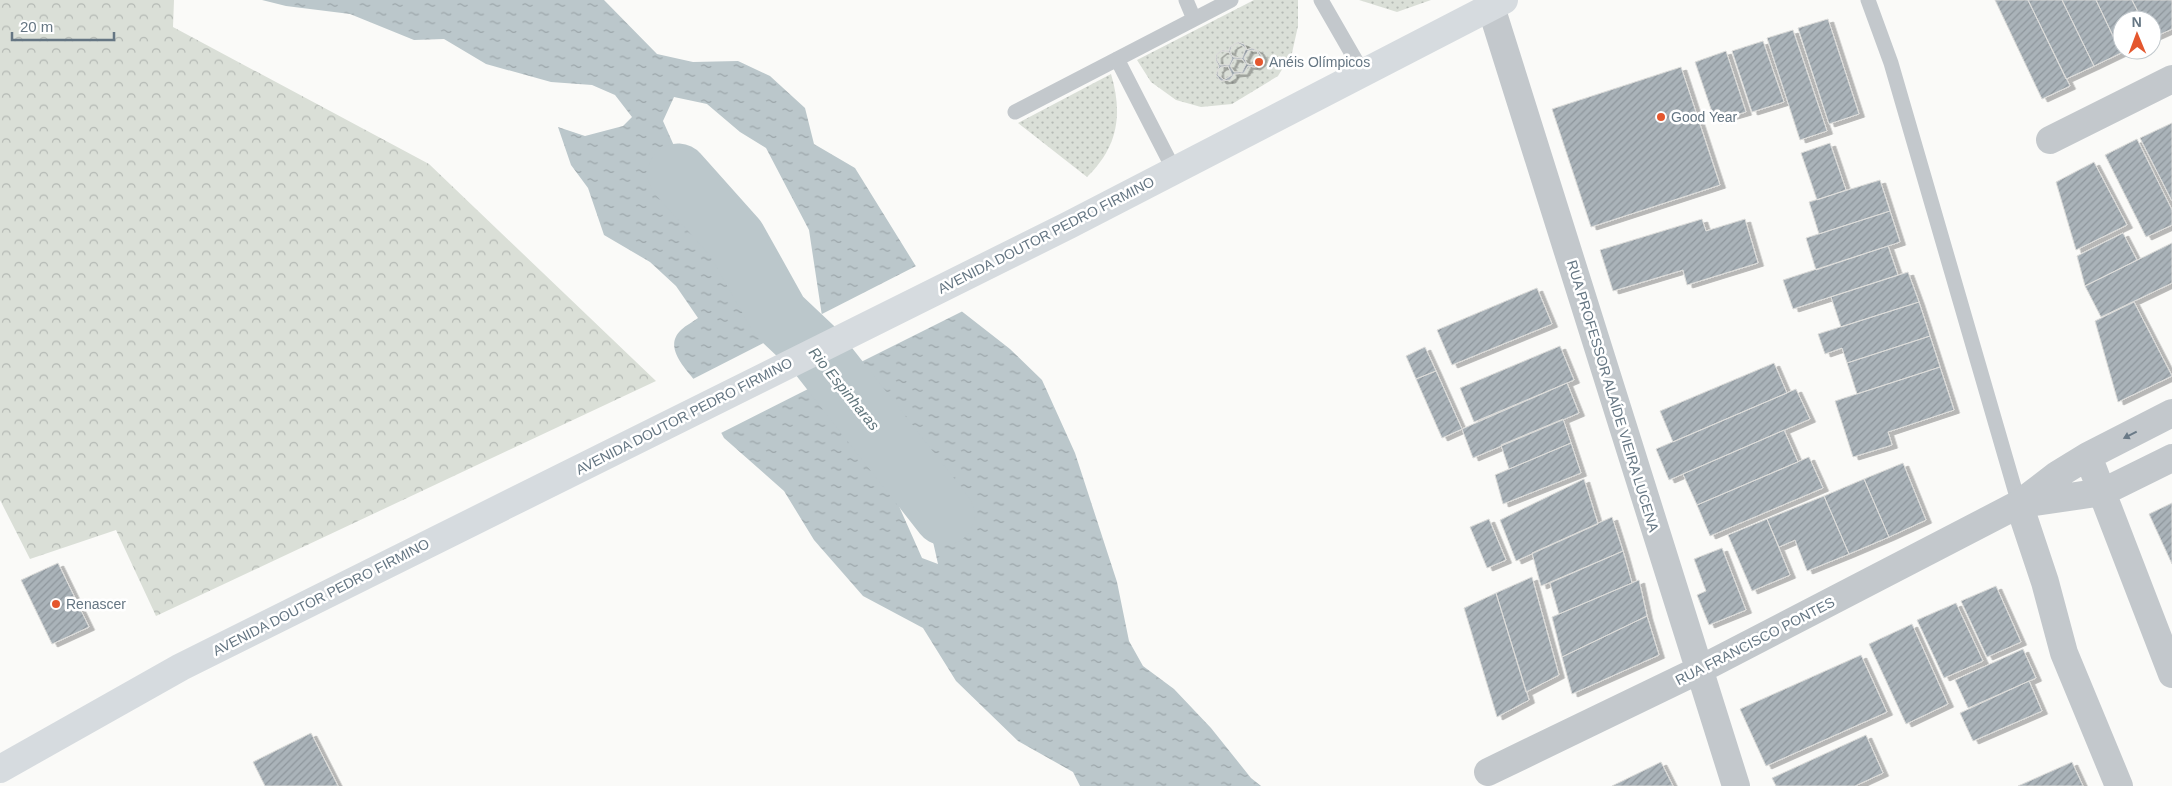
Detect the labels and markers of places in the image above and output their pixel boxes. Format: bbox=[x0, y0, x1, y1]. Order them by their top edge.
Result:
place label: Anéis Olímpicos bbox=[1269, 54, 1370, 70]
marker: Anéis Olímpicos bbox=[1253, 56, 1265, 68]
place label: Good Year bbox=[1671, 109, 1738, 125]
marker: Good Year bbox=[1655, 111, 1667, 123]
place label: Renascer bbox=[66, 596, 126, 612]
marker: Renascer bbox=[50, 598, 62, 610]

